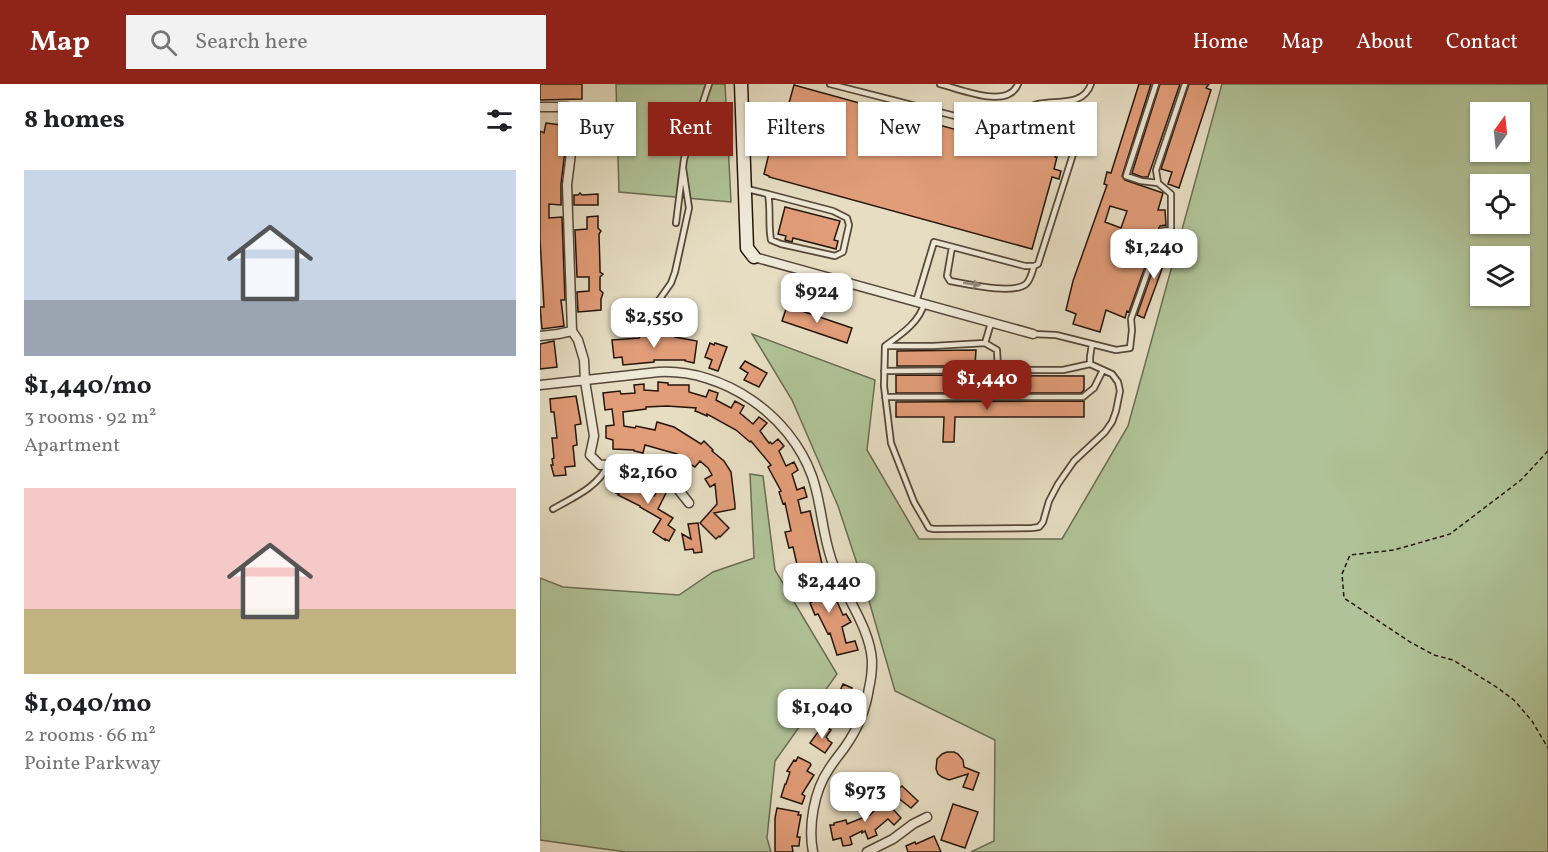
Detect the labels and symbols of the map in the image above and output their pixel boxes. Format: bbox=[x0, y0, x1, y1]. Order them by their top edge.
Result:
north arrow bbox=[1470, 102, 1530, 162]
pin: $1,240 bbox=[1105, 229, 1203, 280]
pin: $924 bbox=[781, 273, 853, 324]
one-way arrow bbox=[962, 280, 981, 289]
pin: $2,550 bbox=[605, 298, 703, 349]
pin: $1,440 bbox=[938, 360, 1036, 411]
pin: $2,160 bbox=[599, 454, 697, 505]
pin: $2,440 bbox=[780, 563, 878, 614]
pin: $1,040 bbox=[773, 689, 871, 740]
pin: $973 bbox=[829, 772, 901, 823]

